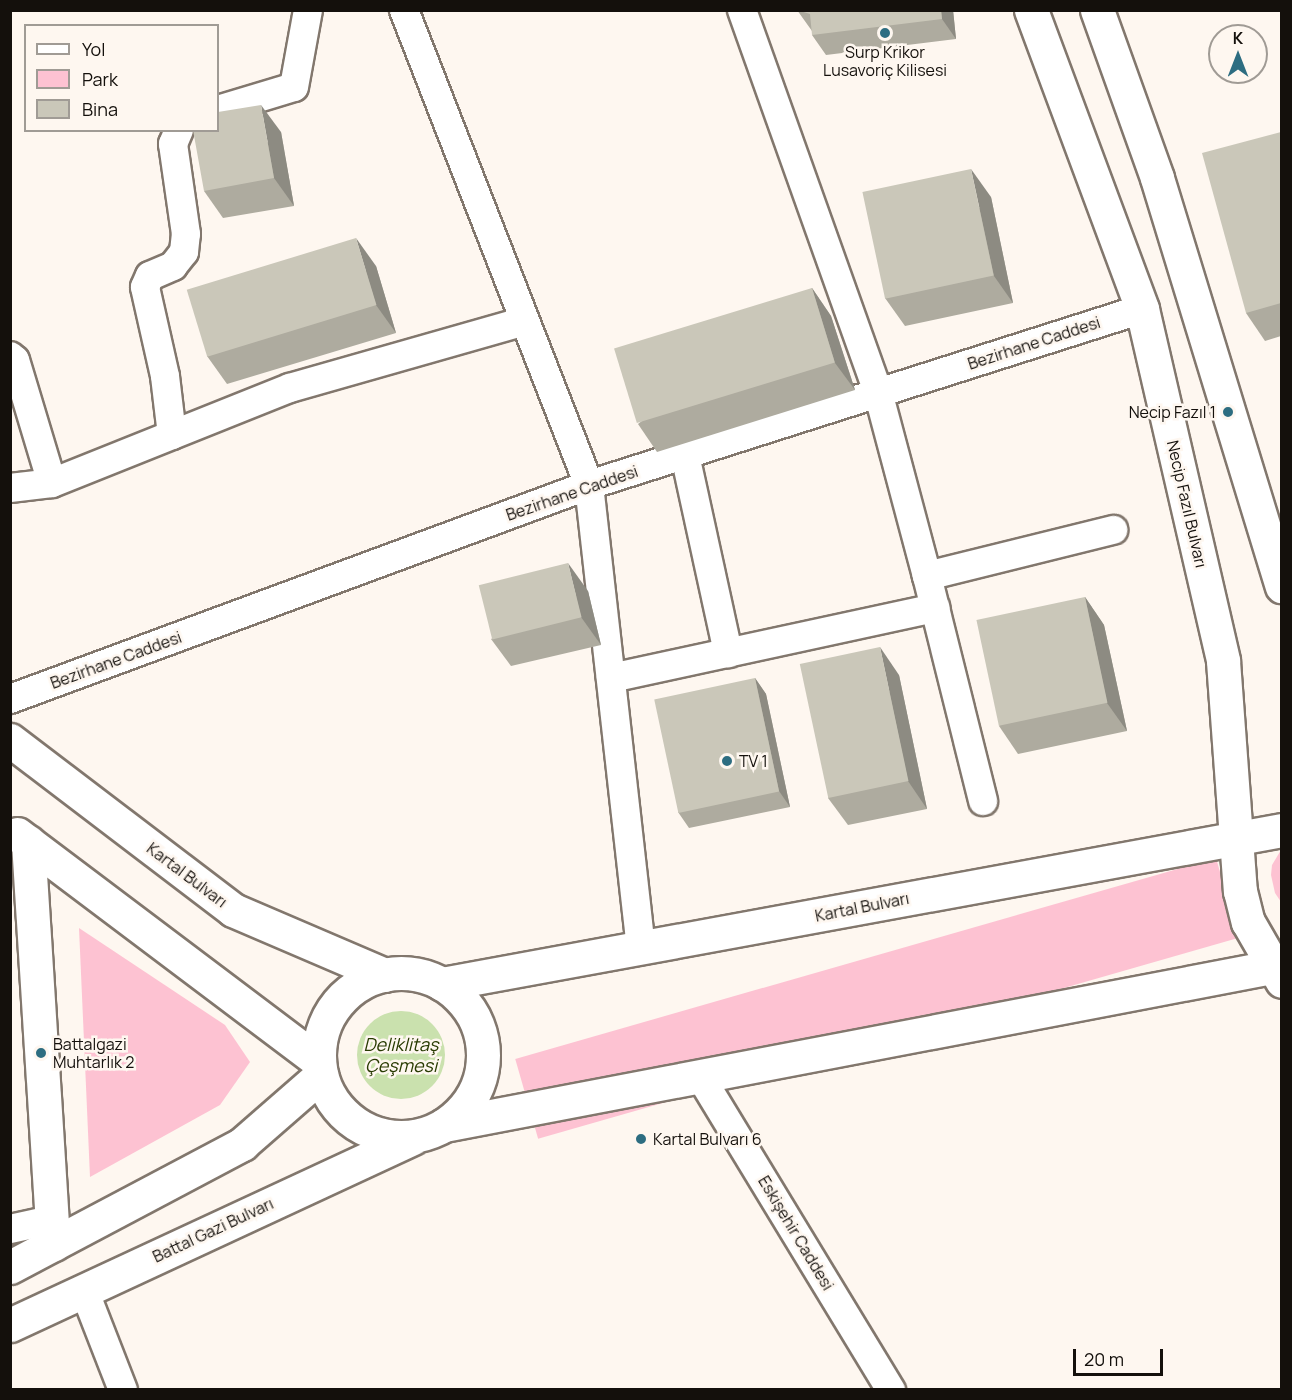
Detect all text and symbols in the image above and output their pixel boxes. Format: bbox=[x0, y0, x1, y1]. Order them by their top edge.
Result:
legend bbox=[24, 24, 219, 132]
north arrow bbox=[1208, 24, 1268, 84]
marker: Surp Krikor Lusavoriç Kilisesi bbox=[878, 26, 892, 40]
text: K bbox=[1233, 27, 1243, 49]
text: Yol bbox=[82, 37, 105, 61]
place label: Surp Krikor Lusavoriç Kilisesi bbox=[823, 42, 947, 80]
text: Park bbox=[82, 67, 118, 91]
text: Bina bbox=[82, 97, 118, 121]
street label: Bezirhane Caddesi bbox=[965, 312, 1103, 374]
place label: Necip Fazıl 1 bbox=[1129, 402, 1216, 422]
marker: Necip Fazıl 1 bbox=[1221, 405, 1235, 419]
street label: Necip Fazıl Bulvarı bbox=[1163, 438, 1211, 570]
street label: Bezirhane Caddesi bbox=[503, 461, 641, 525]
street label: Bezirhane Caddesi bbox=[48, 627, 184, 693]
place label: TV 1 bbox=[739, 751, 768, 771]
marker: TV 1 bbox=[720, 754, 734, 768]
street label: Kartal Bulvarı bbox=[143, 839, 231, 911]
street label: Kartal Bulvarı bbox=[813, 888, 911, 926]
place label: Battalgazi Muhtarlık 2 bbox=[53, 1034, 134, 1072]
water label: Deliklitaş Çeşmesi bbox=[363, 1034, 439, 1076]
marker: Battalgazi Muhtarlık 2 bbox=[34, 1046, 48, 1060]
place label: Kartal Bulvarı 6 bbox=[653, 1129, 762, 1149]
marker: Kartal Bulvarı 6 bbox=[634, 1132, 648, 1146]
street label: Eskişehir Caddesi bbox=[754, 1172, 838, 1294]
street label: Battal Gazi Bulvarı bbox=[150, 1194, 276, 1266]
scale bar bbox=[1076, 1337, 1166, 1375]
text: 20 m bbox=[1084, 1347, 1124, 1371]

